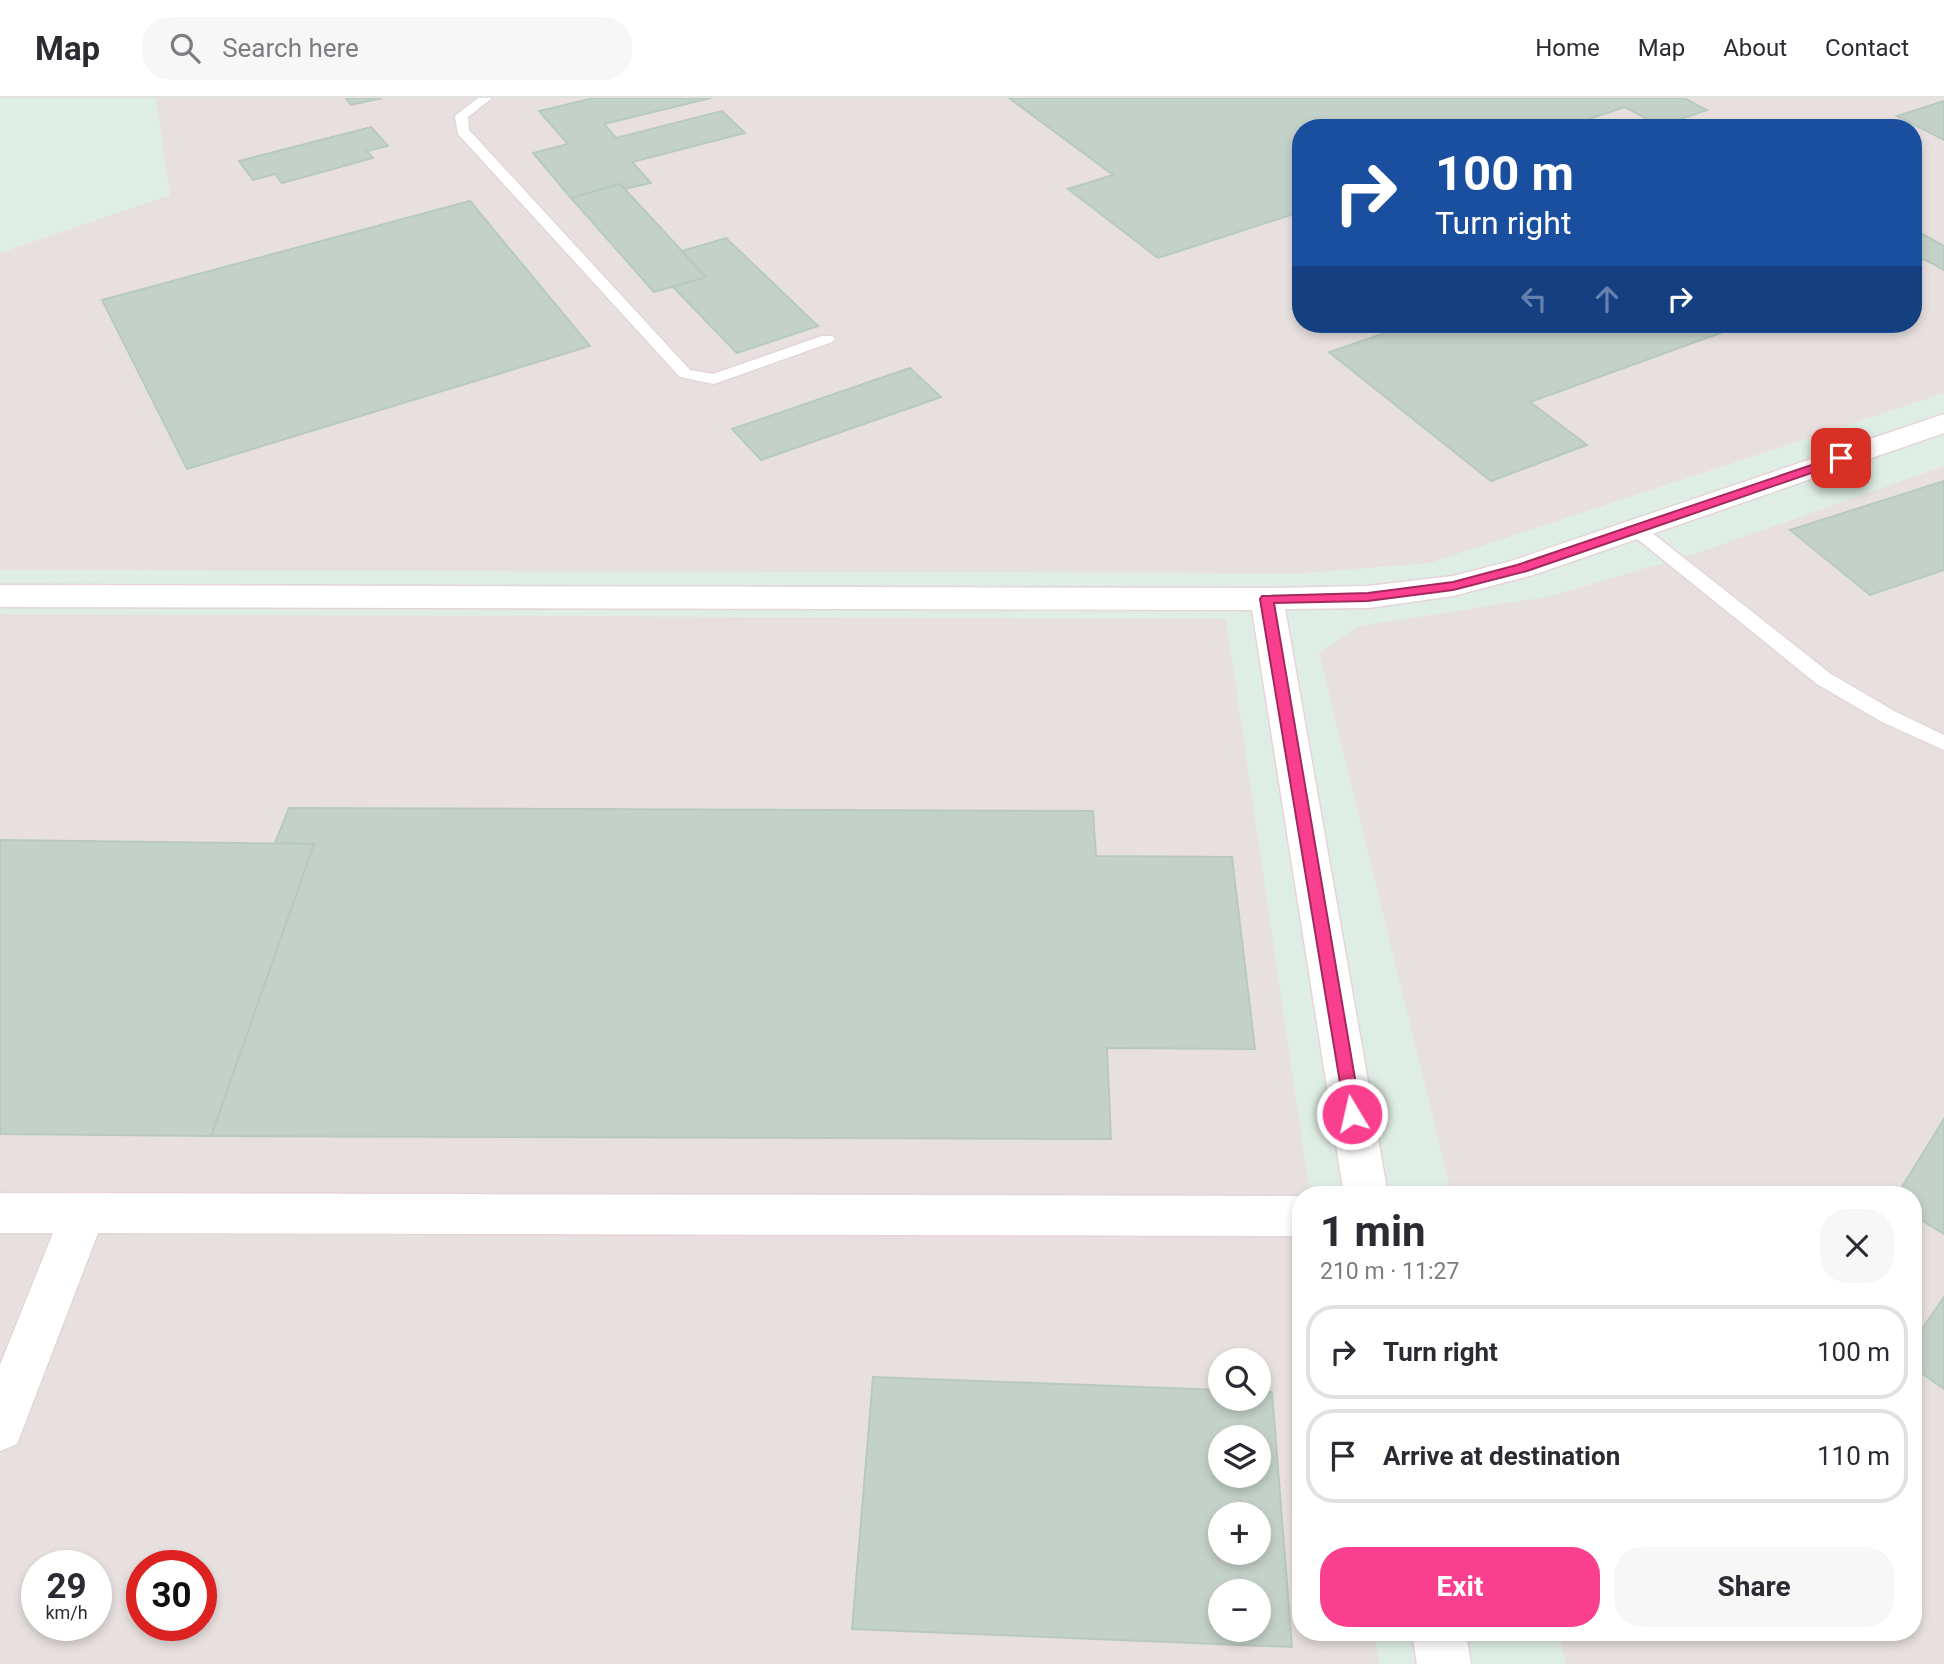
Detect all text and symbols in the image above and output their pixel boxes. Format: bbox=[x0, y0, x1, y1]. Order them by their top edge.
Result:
search box bbox=[142, 17, 632, 80]
text: Map bbox=[35, 29, 100, 68]
icon: search bbox=[166, 29, 204, 67]
text: Search here bbox=[222, 33, 359, 63]
text: Home bbox=[1535, 34, 1600, 62]
text: Map bbox=[1638, 34, 1685, 62]
text: About bbox=[1723, 34, 1787, 62]
text: Contact bbox=[1825, 34, 1909, 62]
text: 100 m bbox=[1435, 145, 1574, 202]
icon: right bbox=[1320, 147, 1411, 238]
text: Turn right bbox=[1435, 204, 1571, 242]
icon: left bbox=[1515, 280, 1553, 318]
icon: ahead bbox=[1588, 280, 1626, 318]
icon: right bbox=[1661, 280, 1699, 318]
pin bbox=[1811, 428, 1871, 488]
icon: arrive bbox=[1822, 439, 1860, 477]
position arrow bbox=[1315, 1077, 1389, 1151]
text: 1 min bbox=[1320, 1207, 1426, 1256]
button: close bbox=[1820, 1209, 1894, 1283]
text: 210 m · 11:27 bbox=[1320, 1258, 1459, 1285]
icon: right bbox=[1324, 1333, 1362, 1371]
text: Turn right bbox=[1383, 1337, 1498, 1367]
text: 100 m bbox=[1817, 1337, 1890, 1367]
map controls bbox=[1208, 1348, 1271, 1642]
button: search bbox=[1208, 1348, 1271, 1411]
button: layers bbox=[1208, 1425, 1271, 1488]
icon: arrive bbox=[1324, 1437, 1362, 1475]
text: Arrive at destination bbox=[1383, 1441, 1620, 1471]
text: 110 m bbox=[1817, 1441, 1890, 1471]
button: + bbox=[1208, 1502, 1271, 1565]
button: Exit bbox=[1320, 1547, 1600, 1627]
button: Share bbox=[1614, 1547, 1894, 1627]
speed limit sign: 30 bbox=[126, 1550, 217, 1641]
text: 29 bbox=[46, 1566, 87, 1607]
button: − bbox=[1208, 1579, 1271, 1642]
text: km/h bbox=[45, 1602, 88, 1623]

